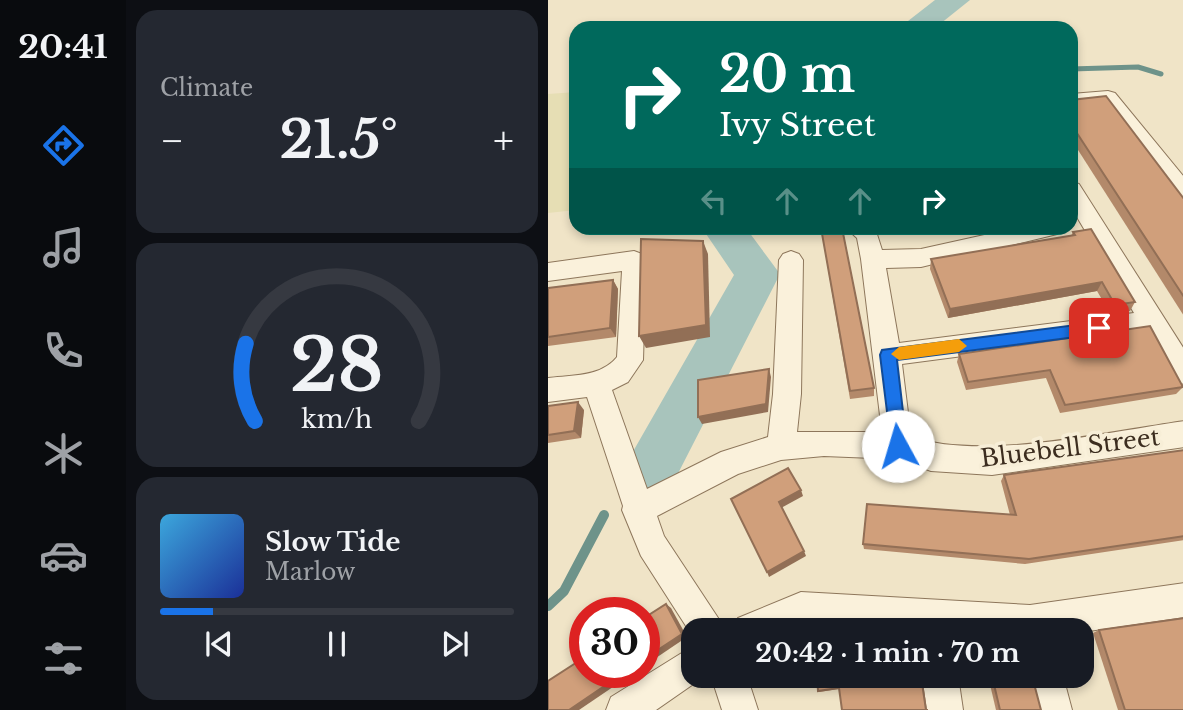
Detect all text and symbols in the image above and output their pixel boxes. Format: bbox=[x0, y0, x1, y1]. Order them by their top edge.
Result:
text: 20:41 bbox=[18, 27, 108, 67]
text: 20 m bbox=[719, 44, 855, 105]
icon: right bbox=[604, 49, 695, 140]
text: Climate bbox=[160, 74, 253, 102]
text: Ivy Street bbox=[719, 105, 876, 145]
text: 21.5° bbox=[279, 108, 398, 172]
text: − bbox=[160, 117, 184, 164]
text: + bbox=[493, 117, 514, 164]
icon: directions bbox=[39, 121, 88, 170]
icon: left bbox=[695, 182, 733, 220]
icon: ahead bbox=[768, 182, 806, 220]
icon: ahead bbox=[841, 182, 879, 220]
icon: right bbox=[914, 182, 952, 220]
icon: music bbox=[39, 223, 88, 272]
pin bbox=[1069, 298, 1129, 358]
icon: arrive bbox=[1080, 309, 1118, 347]
text: 28 bbox=[290, 320, 384, 411]
icon: phone bbox=[39, 326, 88, 375]
text: km/h bbox=[302, 404, 372, 435]
position arrow bbox=[861, 409, 935, 483]
street label: Bluebell Street bbox=[979, 422, 1161, 473]
icon: climate bbox=[39, 429, 88, 478]
text: Slow Tide bbox=[265, 526, 401, 558]
icon: car bbox=[39, 531, 88, 580]
text: Marlow bbox=[265, 558, 355, 586]
speed limit sign: 30 bbox=[569, 597, 660, 688]
icon: previous bbox=[200, 625, 238, 663]
icon: pause bbox=[318, 625, 356, 663]
icon: next bbox=[436, 625, 474, 663]
icon: filters bbox=[39, 634, 88, 683]
text: 20:42 · 1 min · 70 m bbox=[755, 637, 1020, 669]

